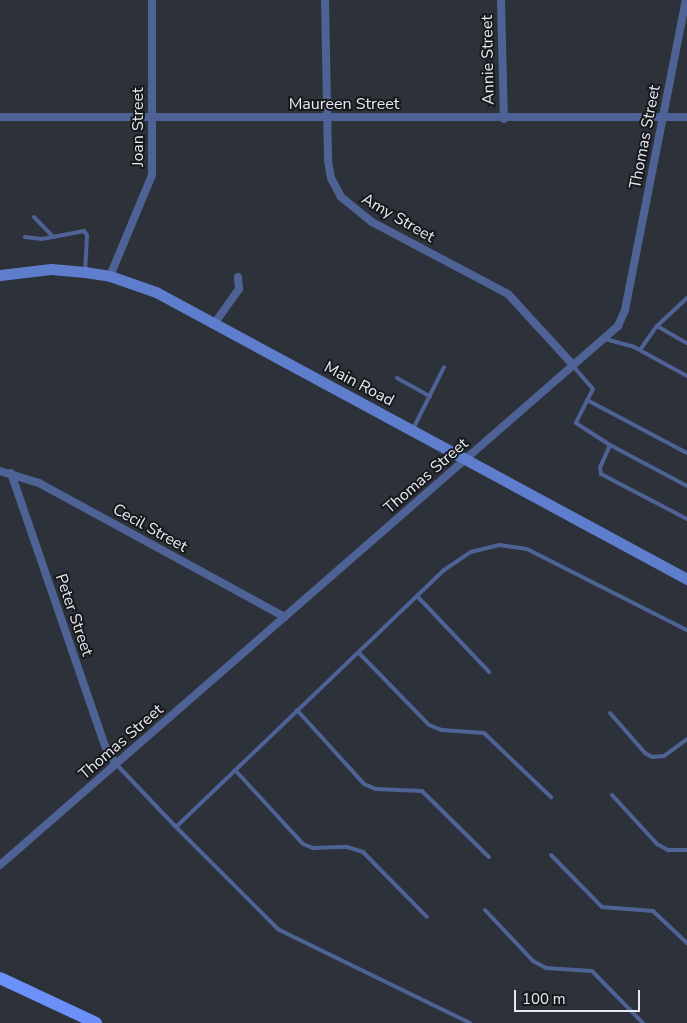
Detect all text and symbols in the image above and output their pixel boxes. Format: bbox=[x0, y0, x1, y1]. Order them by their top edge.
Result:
street label: Annie Street bbox=[478, 15, 498, 105]
street label: Thomas Street bbox=[626, 84, 664, 190]
street label: Joan Street bbox=[128, 87, 148, 167]
street label: Maureen Street bbox=[289, 94, 399, 114]
street label: Amy Street bbox=[358, 189, 438, 247]
street label: Main Road bbox=[321, 358, 397, 410]
street label: Thomas Street bbox=[380, 434, 472, 518]
street label: Cecil Street bbox=[109, 500, 191, 556]
street label: Peter Street bbox=[51, 571, 97, 659]
street label: Thomas Street bbox=[75, 700, 167, 784]
scale bar bbox=[517, 980, 643, 1012]
text: 100 m bbox=[522, 989, 566, 1009]

